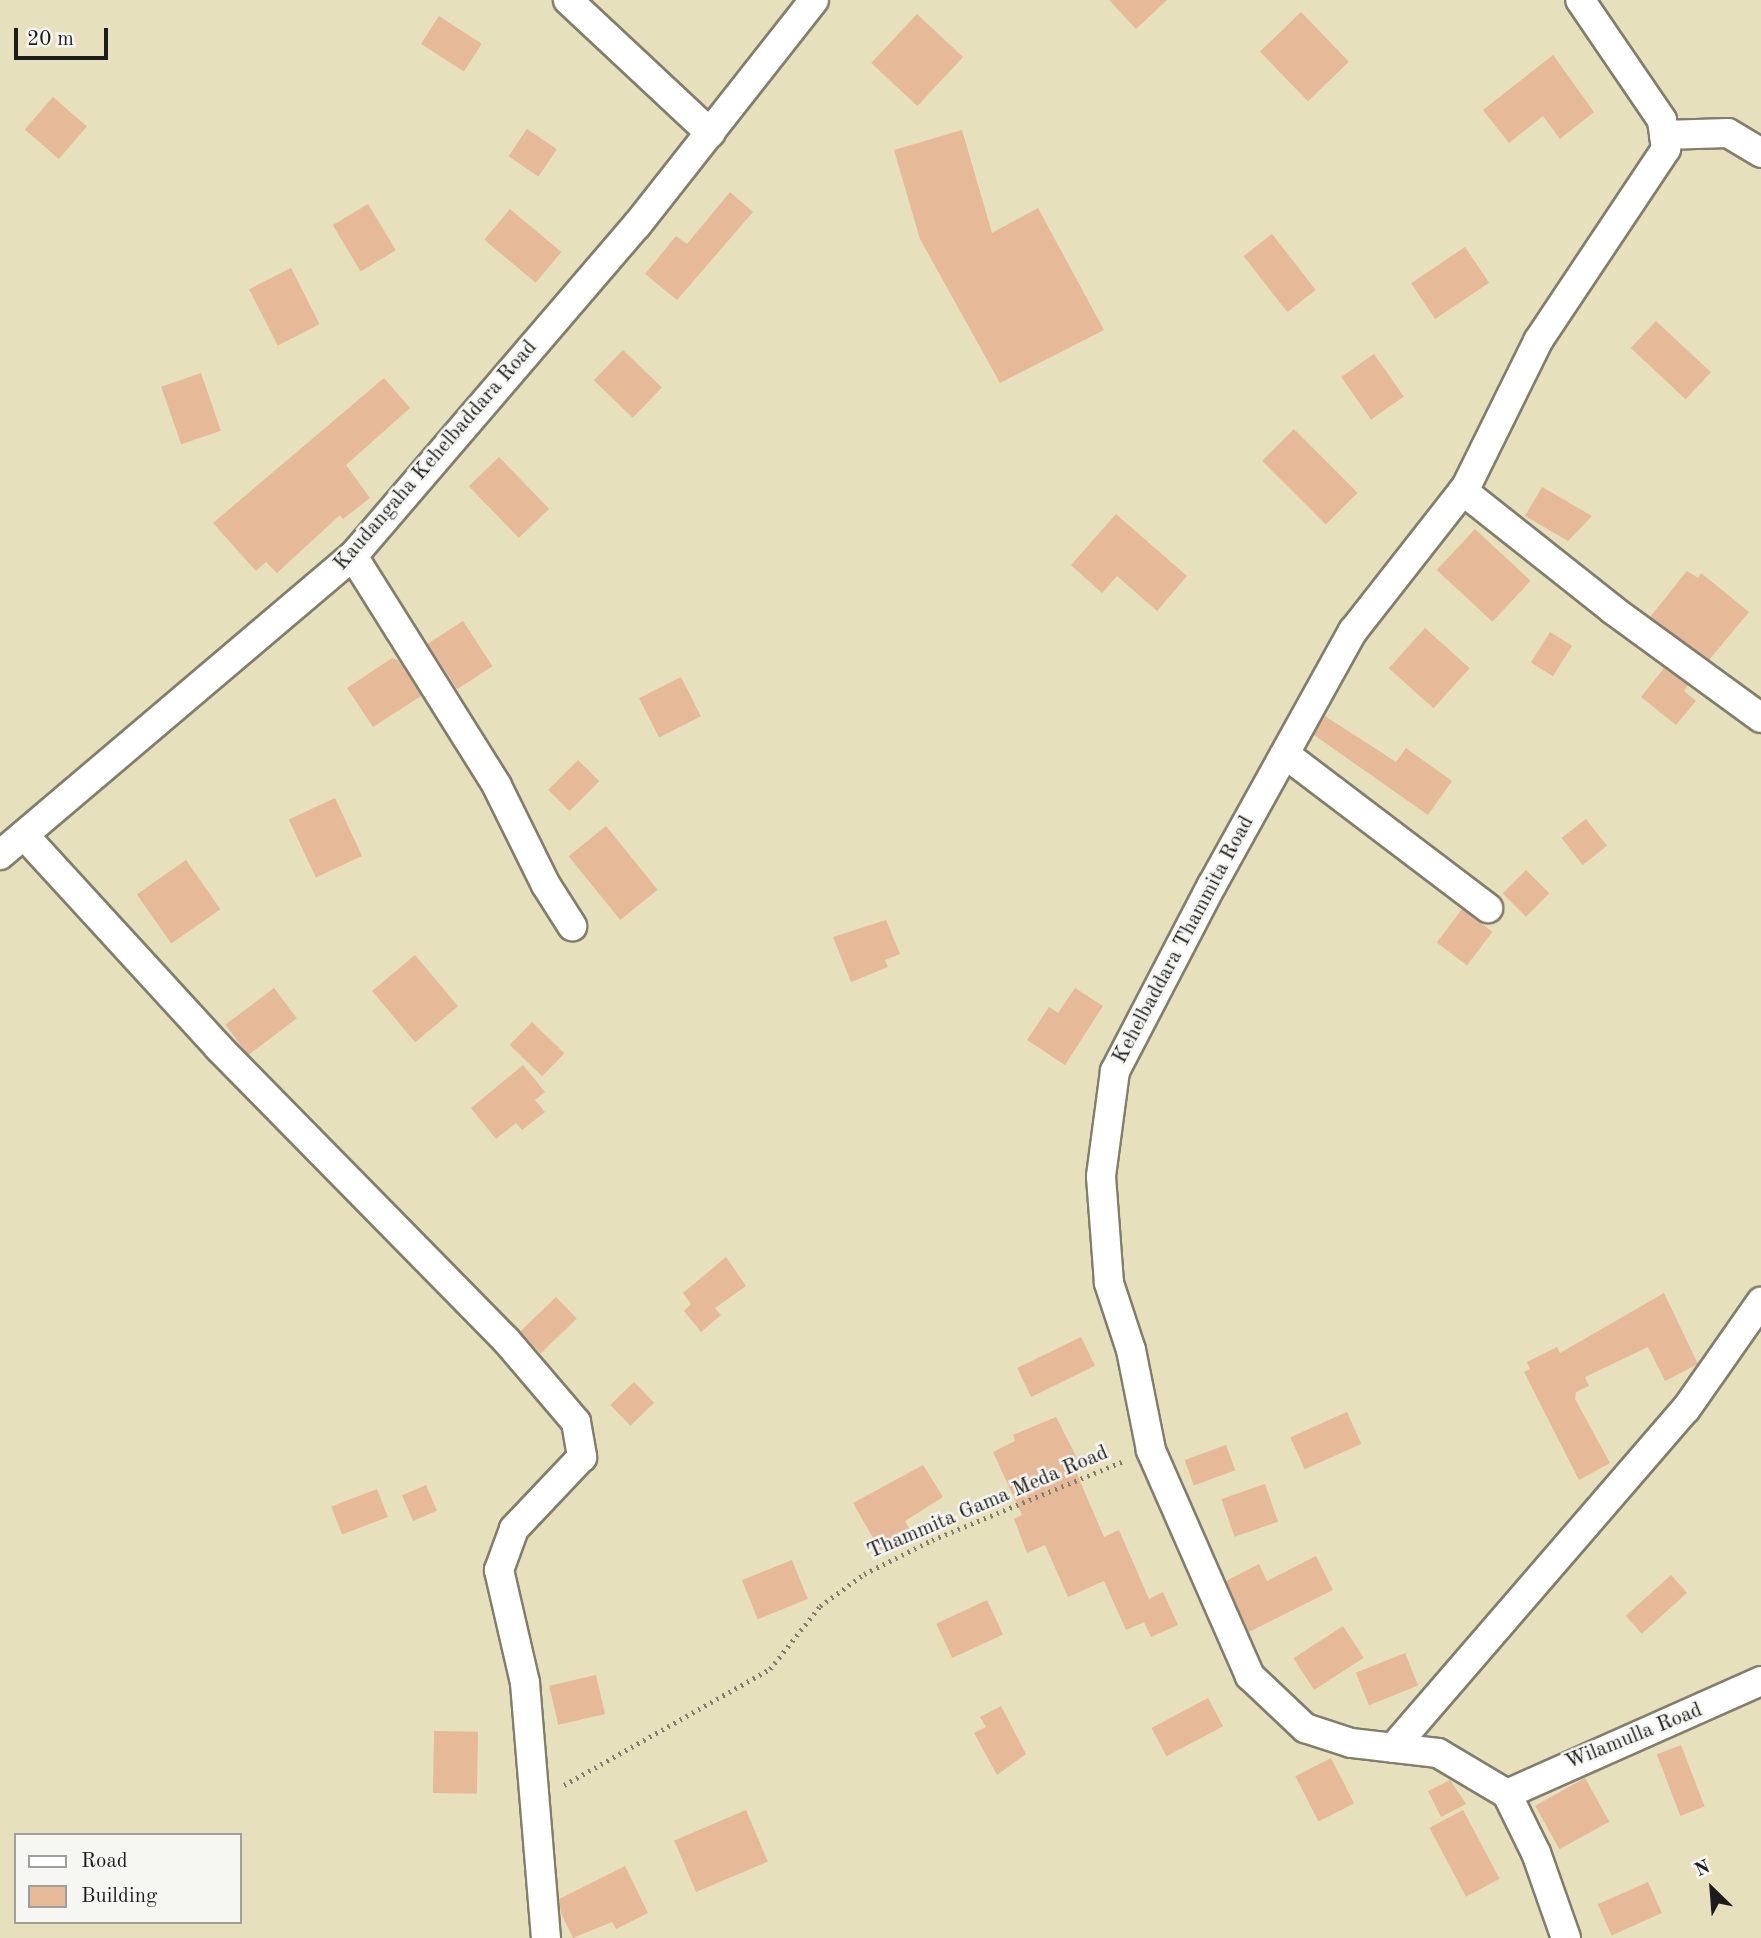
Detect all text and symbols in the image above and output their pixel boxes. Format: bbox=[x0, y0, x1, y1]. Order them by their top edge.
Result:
scale bar bbox=[18, 14, 112, 58]
text: 20 m bbox=[27, 29, 74, 50]
street label: Kaudangaha Kehelbaddara Road bbox=[329, 336, 543, 576]
street label: Kehelbaddara Thammita Road bbox=[1108, 812, 1260, 1068]
street label: Thammita Gama Meda Road bbox=[864, 1441, 1112, 1565]
street label: Wilamulla Road bbox=[1562, 1698, 1706, 1776]
legend bbox=[14, 1833, 242, 1924]
text: Road bbox=[81, 1851, 128, 1872]
north arrow bbox=[1677, 1854, 1747, 1924]
text: N bbox=[1692, 1858, 1714, 1881]
text: Building bbox=[81, 1886, 157, 1907]

